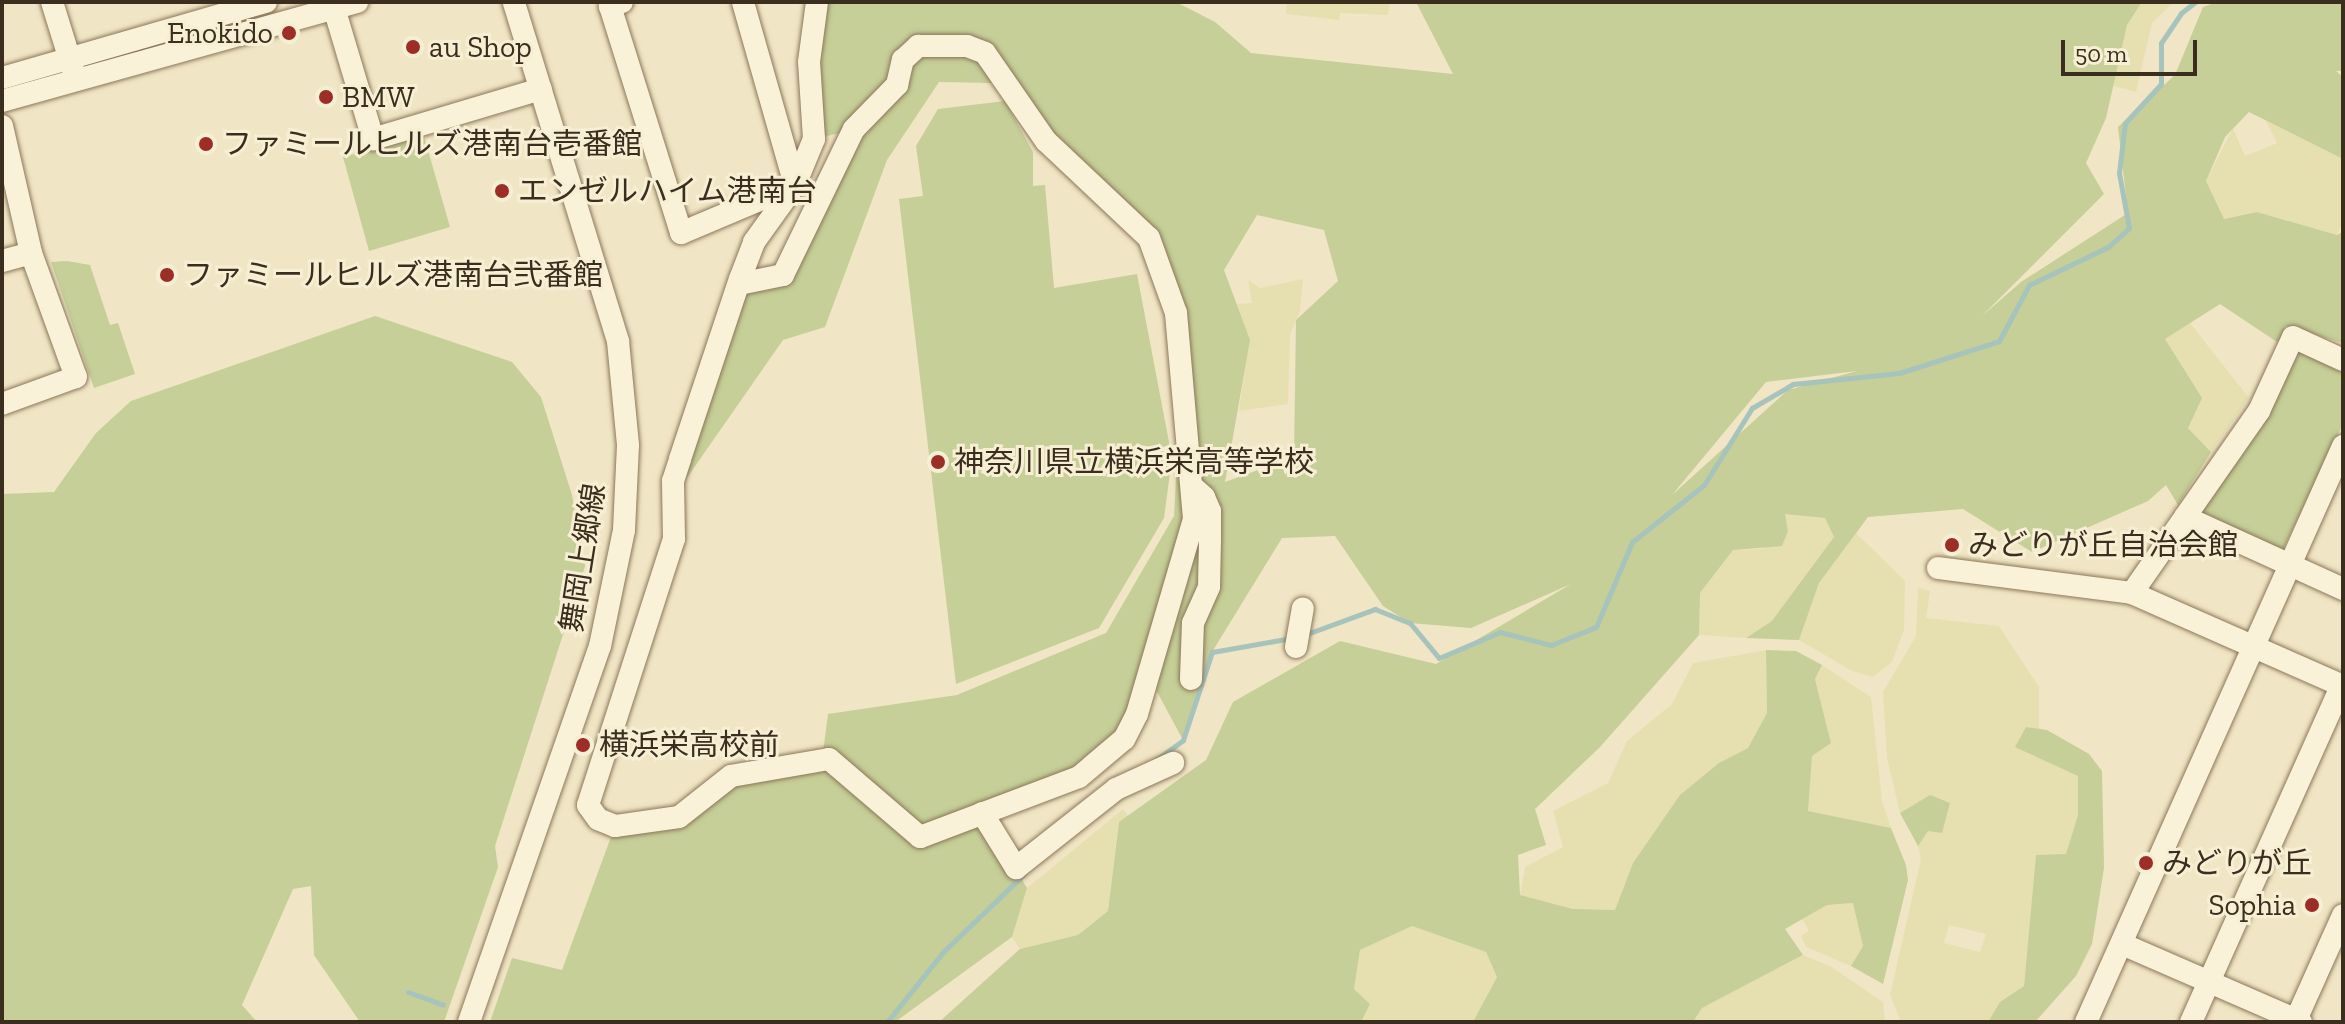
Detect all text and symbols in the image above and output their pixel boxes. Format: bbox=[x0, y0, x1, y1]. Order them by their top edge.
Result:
place label: Enokido bbox=[167, 15, 273, 51]
marker: Enokido bbox=[280, 24, 298, 42]
scale bar bbox=[2065, 24, 2201, 74]
place label: au Shop bbox=[429, 29, 532, 65]
marker: au Shop bbox=[404, 38, 422, 56]
text: 50 m bbox=[2075, 39, 2127, 68]
place label: BMW bbox=[342, 79, 415, 115]
marker: BMW bbox=[317, 88, 335, 106]
place label: ファミールヒルズ港南台壱番館 bbox=[222, 126, 642, 162]
marker: ファミールヒルズ港南台壱番館 bbox=[197, 135, 215, 153]
place label: エンゼルハイム港南台 bbox=[518, 173, 818, 209]
marker: エンゼルハイム港南台 bbox=[493, 182, 511, 200]
place label: ファミールヒルズ港南台弐番館 bbox=[183, 257, 603, 293]
marker: ファミールヒルズ港南台弐番館 bbox=[158, 266, 176, 284]
place label: 神奈川県立横浜栄高等学校 bbox=[954, 444, 1314, 480]
marker: 神奈川県立横浜栄高等学校 bbox=[929, 453, 947, 471]
street label: 舞岡上郷線 bbox=[553, 481, 613, 635]
place label: みどりが丘自治会館 bbox=[1968, 527, 2238, 563]
marker: みどりが丘自治会館 bbox=[1943, 536, 1961, 554]
place label: 横浜栄高校前 bbox=[599, 727, 779, 763]
marker: 横浜栄高校前 bbox=[574, 736, 592, 754]
place label: みどりが丘 bbox=[2162, 845, 2312, 881]
marker: みどりが丘 bbox=[2137, 854, 2155, 872]
place label: Sophia bbox=[2208, 887, 2296, 923]
marker: Sophia bbox=[2303, 896, 2321, 914]

